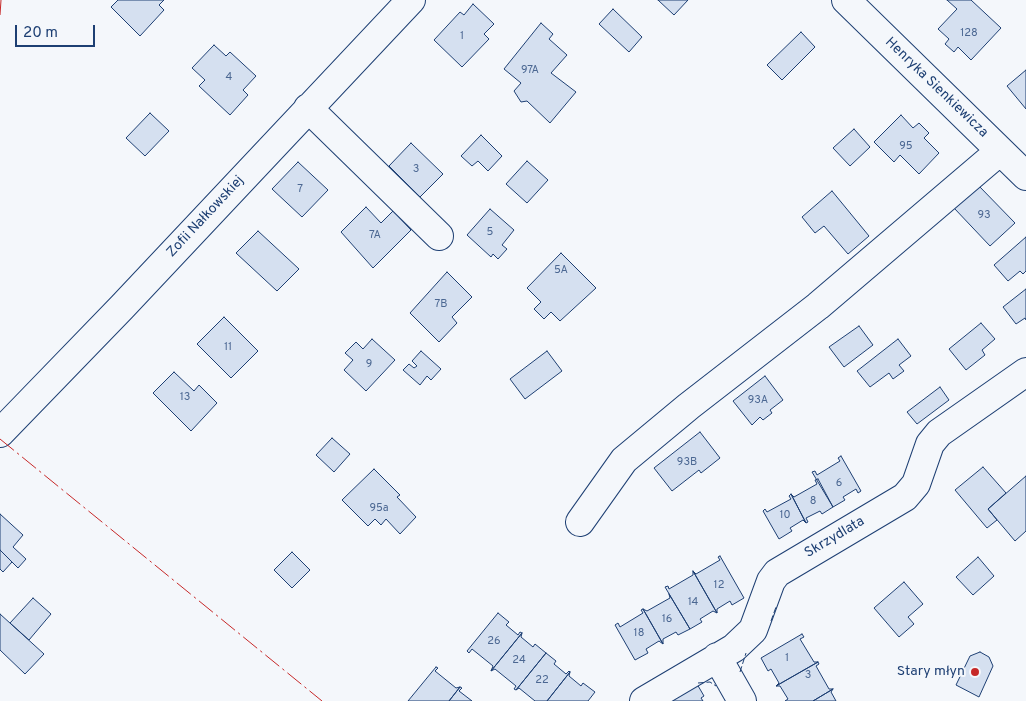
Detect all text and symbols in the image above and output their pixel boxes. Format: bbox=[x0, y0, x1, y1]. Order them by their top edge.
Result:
scale bar bbox=[18, 15, 98, 47]
text: 20 m bbox=[23, 24, 58, 43]
house number: 128 bbox=[960, 27, 978, 41]
house number: 1 bbox=[460, 30, 464, 44]
street label: Henryka Sienkiewicza bbox=[881, 34, 991, 142]
house number: 97A bbox=[521, 64, 539, 78]
house number: 4 bbox=[226, 71, 232, 85]
house number: 95 bbox=[899, 140, 913, 154]
house number: 3 bbox=[413, 163, 419, 177]
street label: Zofii Nałkowskiej bbox=[164, 173, 248, 261]
house number: 7 bbox=[297, 183, 303, 197]
house number: 93 bbox=[977, 209, 991, 223]
house number: 5 bbox=[487, 226, 493, 240]
house number: 7A bbox=[369, 229, 381, 243]
house number: 5A bbox=[554, 264, 568, 278]
house number: 7B bbox=[435, 298, 447, 312]
house number: 11 bbox=[224, 341, 232, 355]
house number: 9 bbox=[366, 358, 372, 372]
house number: 13 bbox=[180, 391, 190, 405]
house number: 93A bbox=[748, 394, 768, 408]
house number: 93B bbox=[677, 456, 697, 470]
house number: 6 bbox=[836, 477, 842, 491]
house number: 8 bbox=[810, 495, 816, 509]
house number: 95a bbox=[369, 502, 389, 516]
house number: 10 bbox=[779, 509, 791, 523]
street label: Skrzydlata bbox=[802, 514, 868, 562]
house number: 12 bbox=[714, 579, 724, 593]
house number: 14 bbox=[688, 596, 698, 610]
house number: 16 bbox=[662, 613, 672, 627]
house number: 18 bbox=[634, 627, 644, 641]
house number: 26 bbox=[487, 635, 501, 649]
house number: 1 bbox=[785, 652, 789, 666]
house number: 24 bbox=[512, 654, 526, 668]
place label: Stary młyn bbox=[897, 664, 965, 680]
marker: Stary młyn bbox=[969, 666, 981, 678]
house number: 3 bbox=[805, 669, 811, 683]
house number: 22 bbox=[535, 674, 549, 688]

